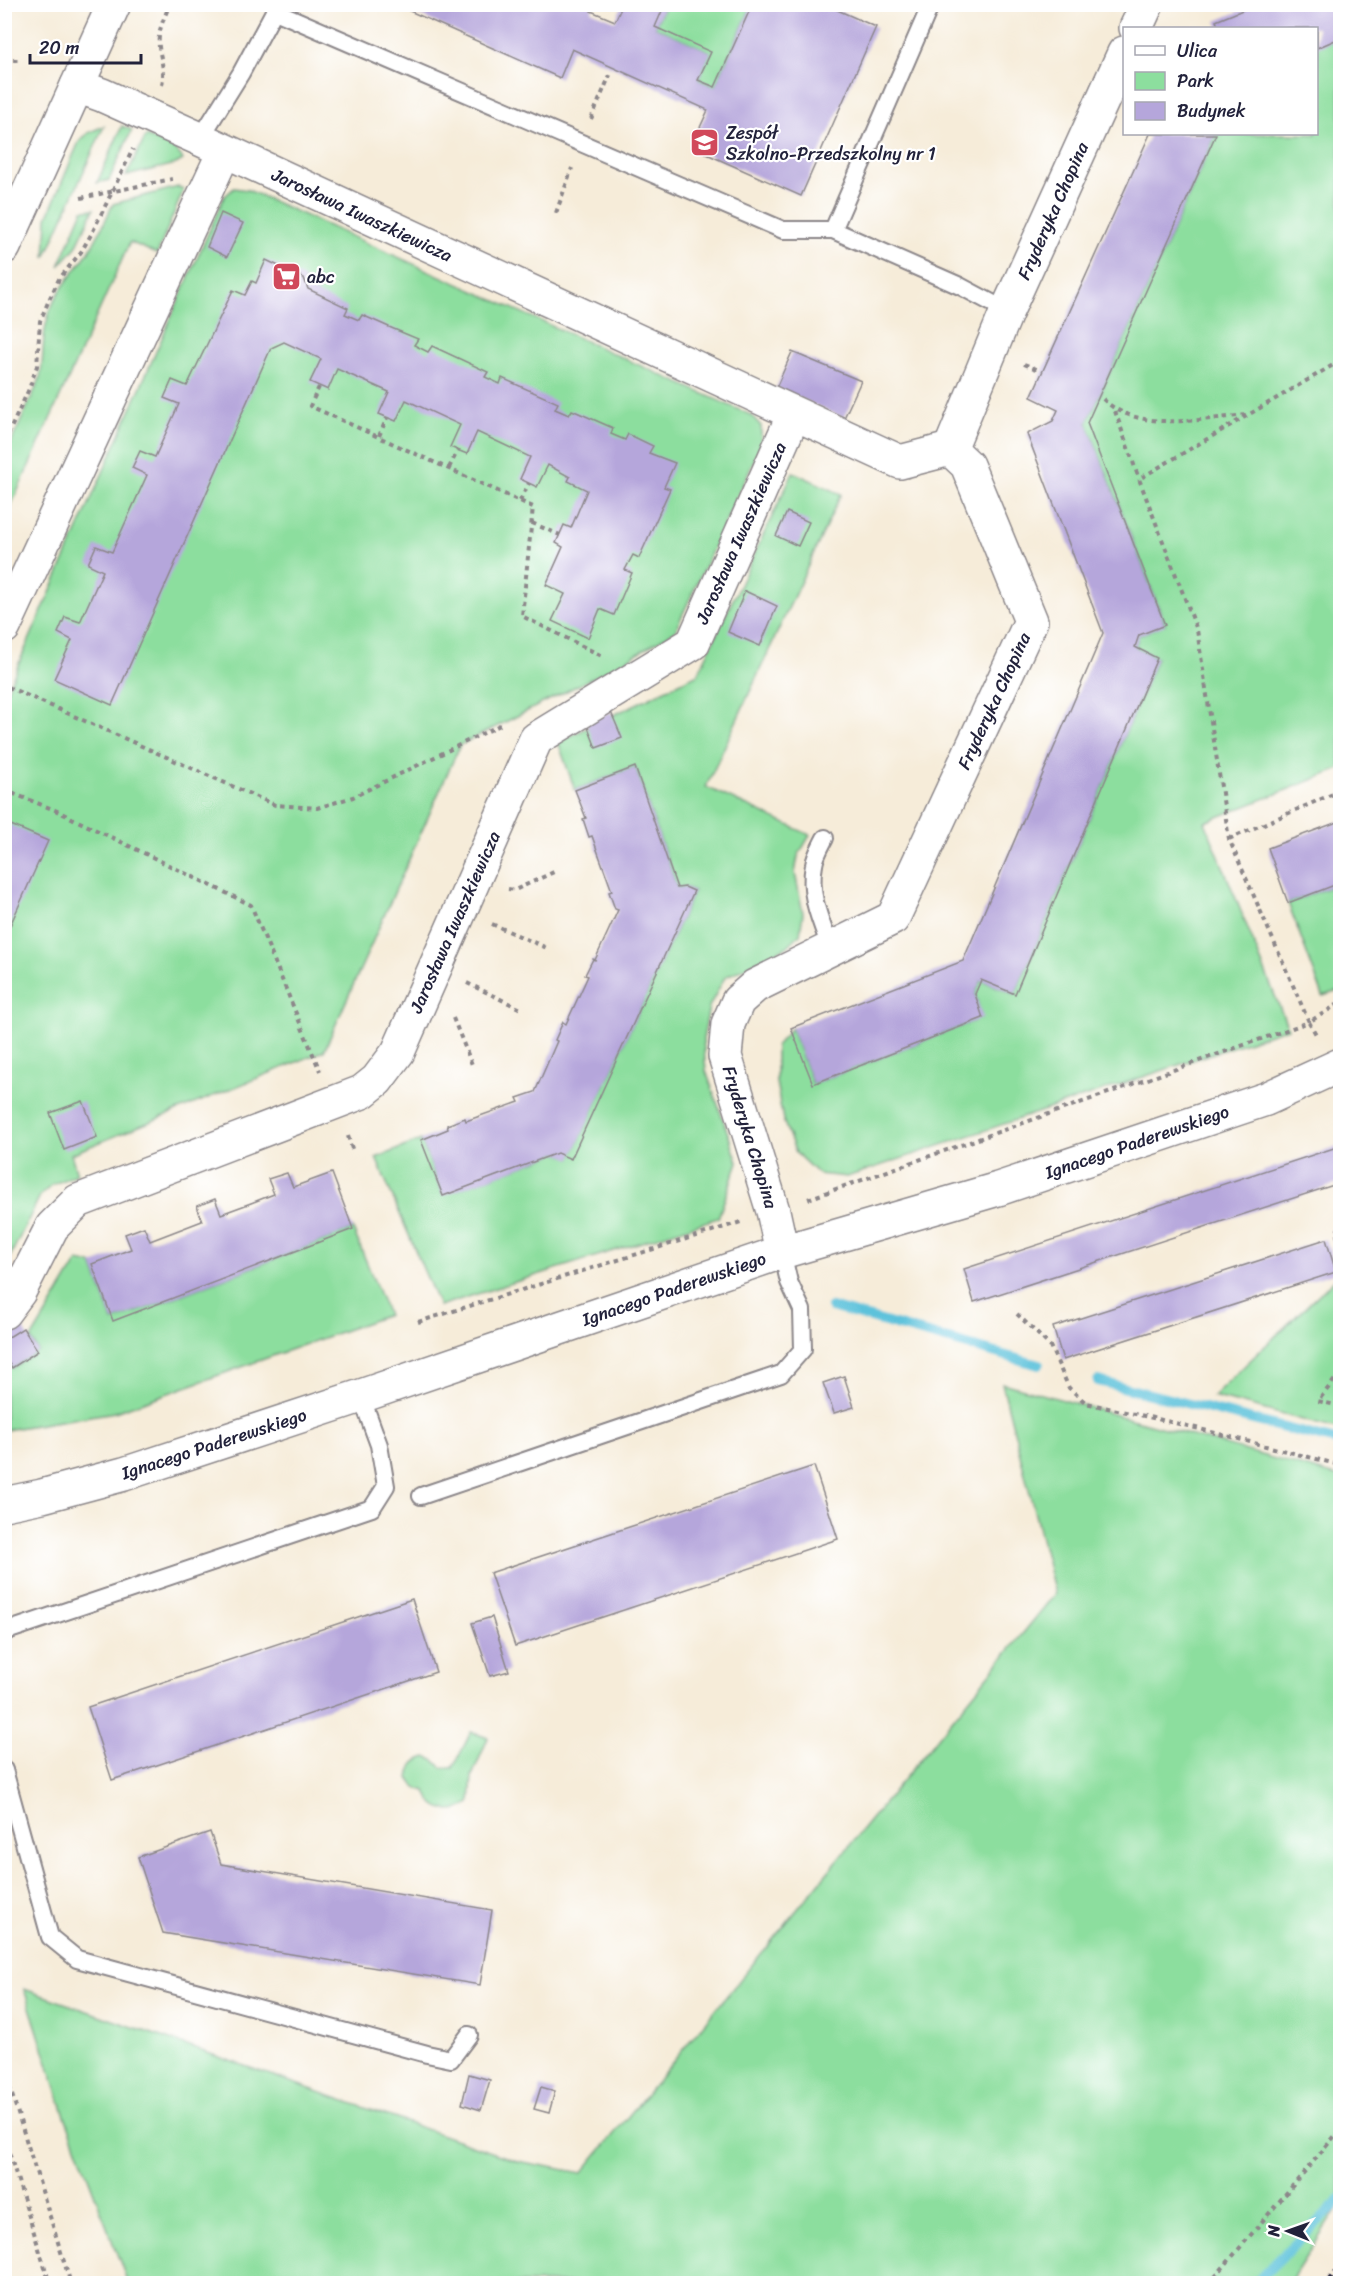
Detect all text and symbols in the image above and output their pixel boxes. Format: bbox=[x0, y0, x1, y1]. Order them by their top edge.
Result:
scale bar bbox=[30, 27, 141, 65]
legend bbox=[1123, 27, 1318, 135]
text: 20 m bbox=[39, 32, 79, 64]
text: Ulica bbox=[1177, 35, 1218, 67]
text: Park bbox=[1177, 65, 1214, 97]
text: Budynek bbox=[1177, 95, 1246, 127]
place label: Zespół Szkolno-Przedszkolny nr 1 bbox=[726, 117, 936, 170]
school or university icon: Zespół Szkolno-Przedszkolny nr 1 bbox=[689, 127, 721, 159]
street label: Fryderyka Chopina bbox=[1008, 136, 1098, 285]
street label: Jarosława Iwaszkiewicza bbox=[265, 159, 458, 271]
supermarket icon: abc bbox=[270, 261, 302, 293]
place label: abc bbox=[307, 261, 335, 293]
street label: Jarosława Iwaszkiewicza bbox=[686, 437, 796, 630]
street label: Fryderyka Chopina bbox=[948, 626, 1040, 775]
street label: Jarosława Iwaszkiewicza bbox=[400, 826, 510, 1019]
street label: Fryderyka Chopina bbox=[713, 1061, 787, 1213]
street label: Ignacego Paderewskiego bbox=[1040, 1095, 1234, 1189]
street label: Ignacego Paderewskiego bbox=[577, 1242, 771, 1336]
street label: Ignacego Paderewskiego bbox=[116, 1399, 311, 1489]
north arrow bbox=[1258, 2201, 1318, 2261]
text: N bbox=[1259, 2224, 1288, 2238]

